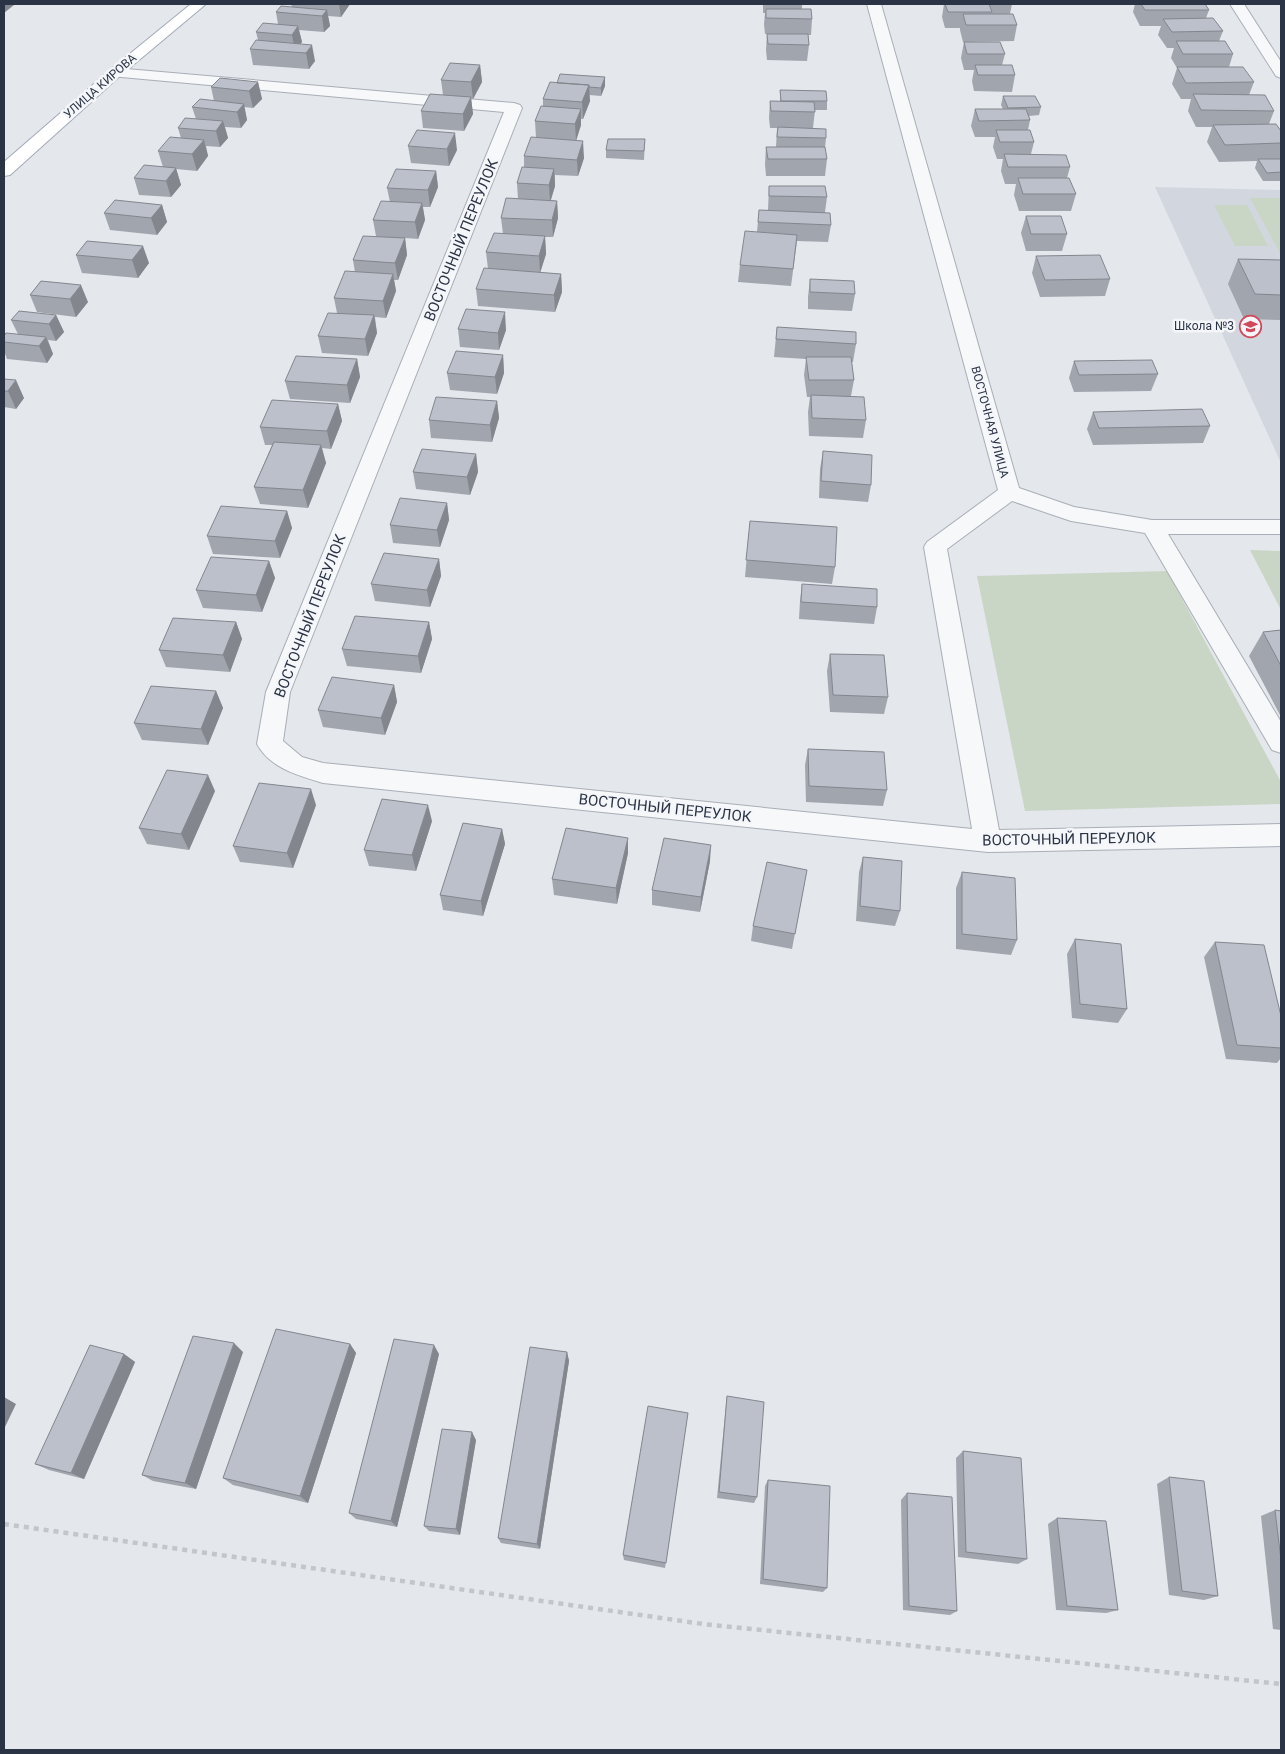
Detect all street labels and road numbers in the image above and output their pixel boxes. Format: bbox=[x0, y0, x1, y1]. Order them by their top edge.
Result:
street label: УЛИЦА КИРОВА bbox=[61, 51, 139, 121]
street label: ВОСТОЧНЫЙ ПЕРЕУЛОК bbox=[420, 156, 502, 324]
street label: ВОСТОЧНАЯ УЛИЦА bbox=[968, 365, 1012, 479]
street label: ВОСТОЧНЫЙ ПЕРЕУЛОК bbox=[271, 531, 350, 700]
street label: ВОСТОЧНЫЙ ПЕРЕУЛОК bbox=[578, 790, 753, 826]
street label: ВОСТОЧНЫЙ ПЕРЕУЛОК bbox=[982, 828, 1156, 850]

